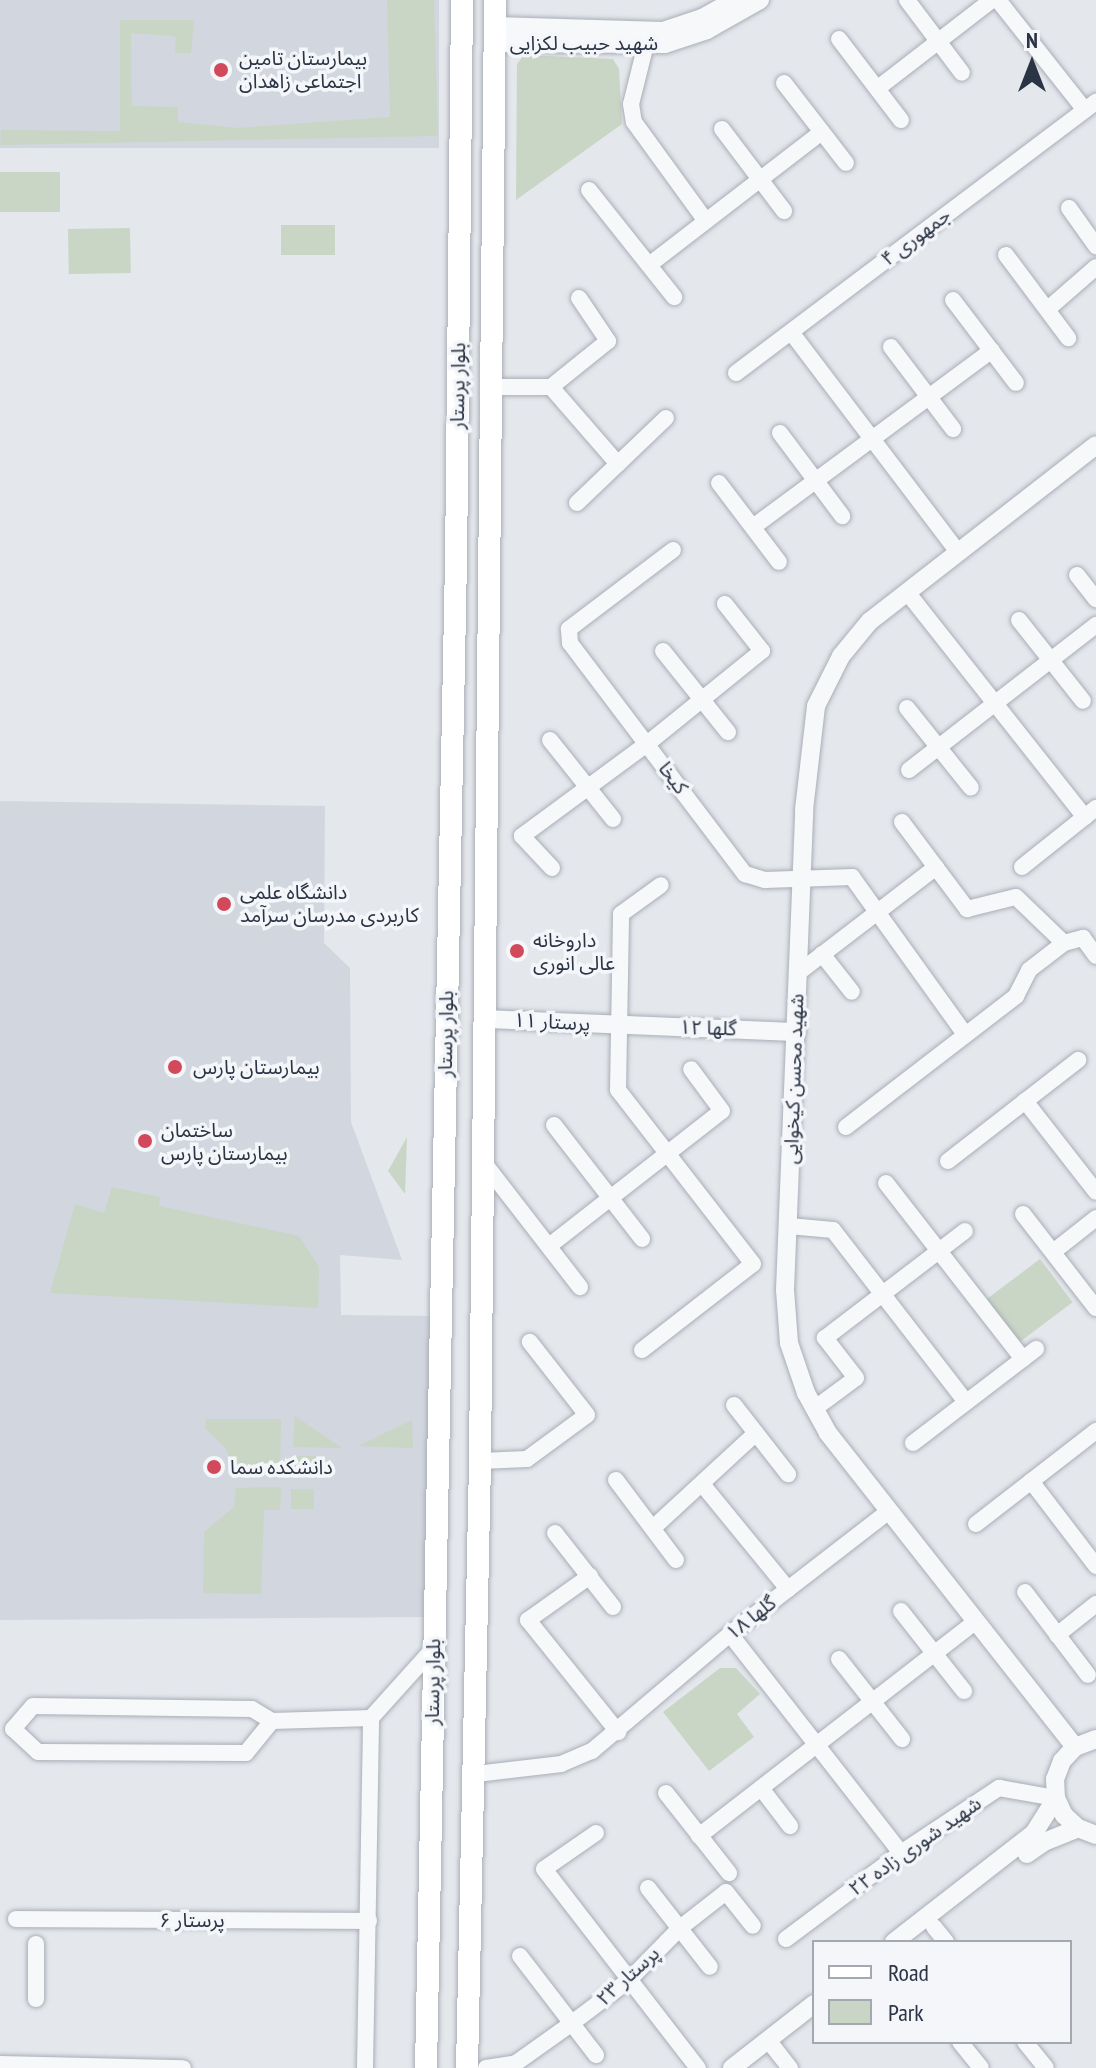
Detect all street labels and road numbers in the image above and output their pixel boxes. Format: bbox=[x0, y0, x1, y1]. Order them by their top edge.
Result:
street label: شهید حبیب لکزایی bbox=[510, 31, 658, 55]
street label: جمهوری ۴ bbox=[876, 203, 956, 271]
street label: بلوار پرستار bbox=[445, 342, 471, 430]
street label: کیخا bbox=[653, 757, 693, 799]
street label: بلوار پرستار bbox=[433, 990, 459, 1078]
street label: شهید محسن کیخوایی bbox=[779, 993, 809, 1165]
street label: پرستار ۱۱ bbox=[513, 1008, 591, 1036]
street label: گلها ۱۲ bbox=[679, 1015, 737, 1041]
street label: گلها ۱۸ bbox=[721, 1591, 781, 1645]
street label: بلوار پرستار bbox=[420, 1638, 446, 1726]
street label: شهید شوری زاده ۲۲ bbox=[844, 1791, 986, 1901]
street label: پرستار ۶ bbox=[159, 1908, 225, 1932]
street label: پرستار ۲۳ bbox=[591, 1941, 665, 2011]

